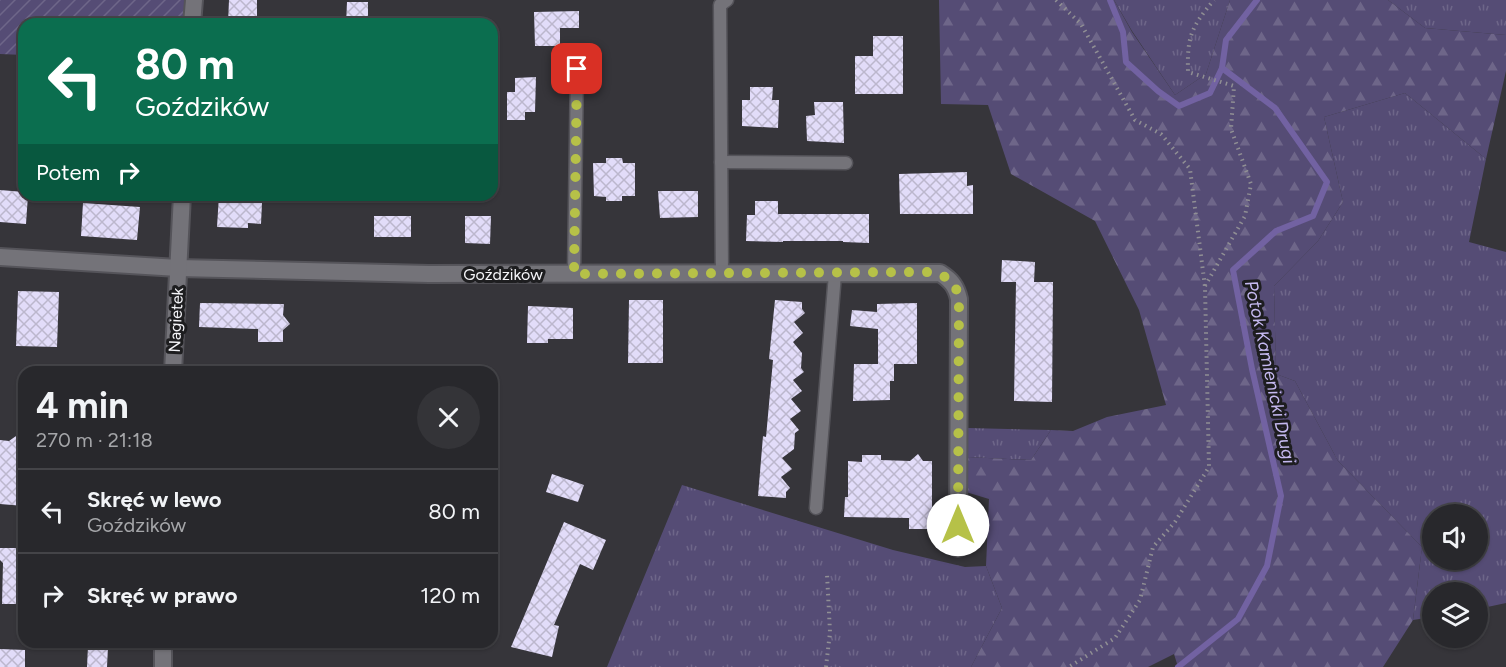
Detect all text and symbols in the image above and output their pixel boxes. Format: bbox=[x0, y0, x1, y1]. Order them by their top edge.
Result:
text: 80 m bbox=[135, 39, 235, 90]
icon: left bbox=[36, 42, 114, 120]
pin bbox=[551, 43, 602, 94]
icon: arrive bbox=[560, 52, 593, 85]
text: Goździków bbox=[135, 90, 269, 123]
icon: right bbox=[112, 156, 145, 189]
text: Potem bbox=[36, 159, 100, 186]
street label: Goździków bbox=[463, 265, 543, 284]
water label: Potok Kamienicki Drugi bbox=[1240, 278, 1300, 466]
street label: Nagietek bbox=[165, 287, 187, 353]
text: 4 min bbox=[36, 384, 129, 427]
button: close bbox=[417, 386, 480, 449]
text: 270 m · 21:18 bbox=[36, 428, 153, 452]
text: Skręć w lewo bbox=[87, 486, 222, 513]
position arrow bbox=[926, 493, 990, 557]
icon: left bbox=[36, 495, 69, 528]
text: 80 m bbox=[428, 498, 480, 525]
map controls bbox=[1422, 504, 1488, 648]
button: sound bbox=[1422, 504, 1488, 570]
text: Goździków bbox=[87, 513, 186, 537]
icon: right bbox=[36, 579, 69, 612]
text: Skręć w prawo bbox=[87, 582, 237, 609]
text: 120 m bbox=[420, 582, 480, 609]
button: layers bbox=[1422, 582, 1488, 648]

